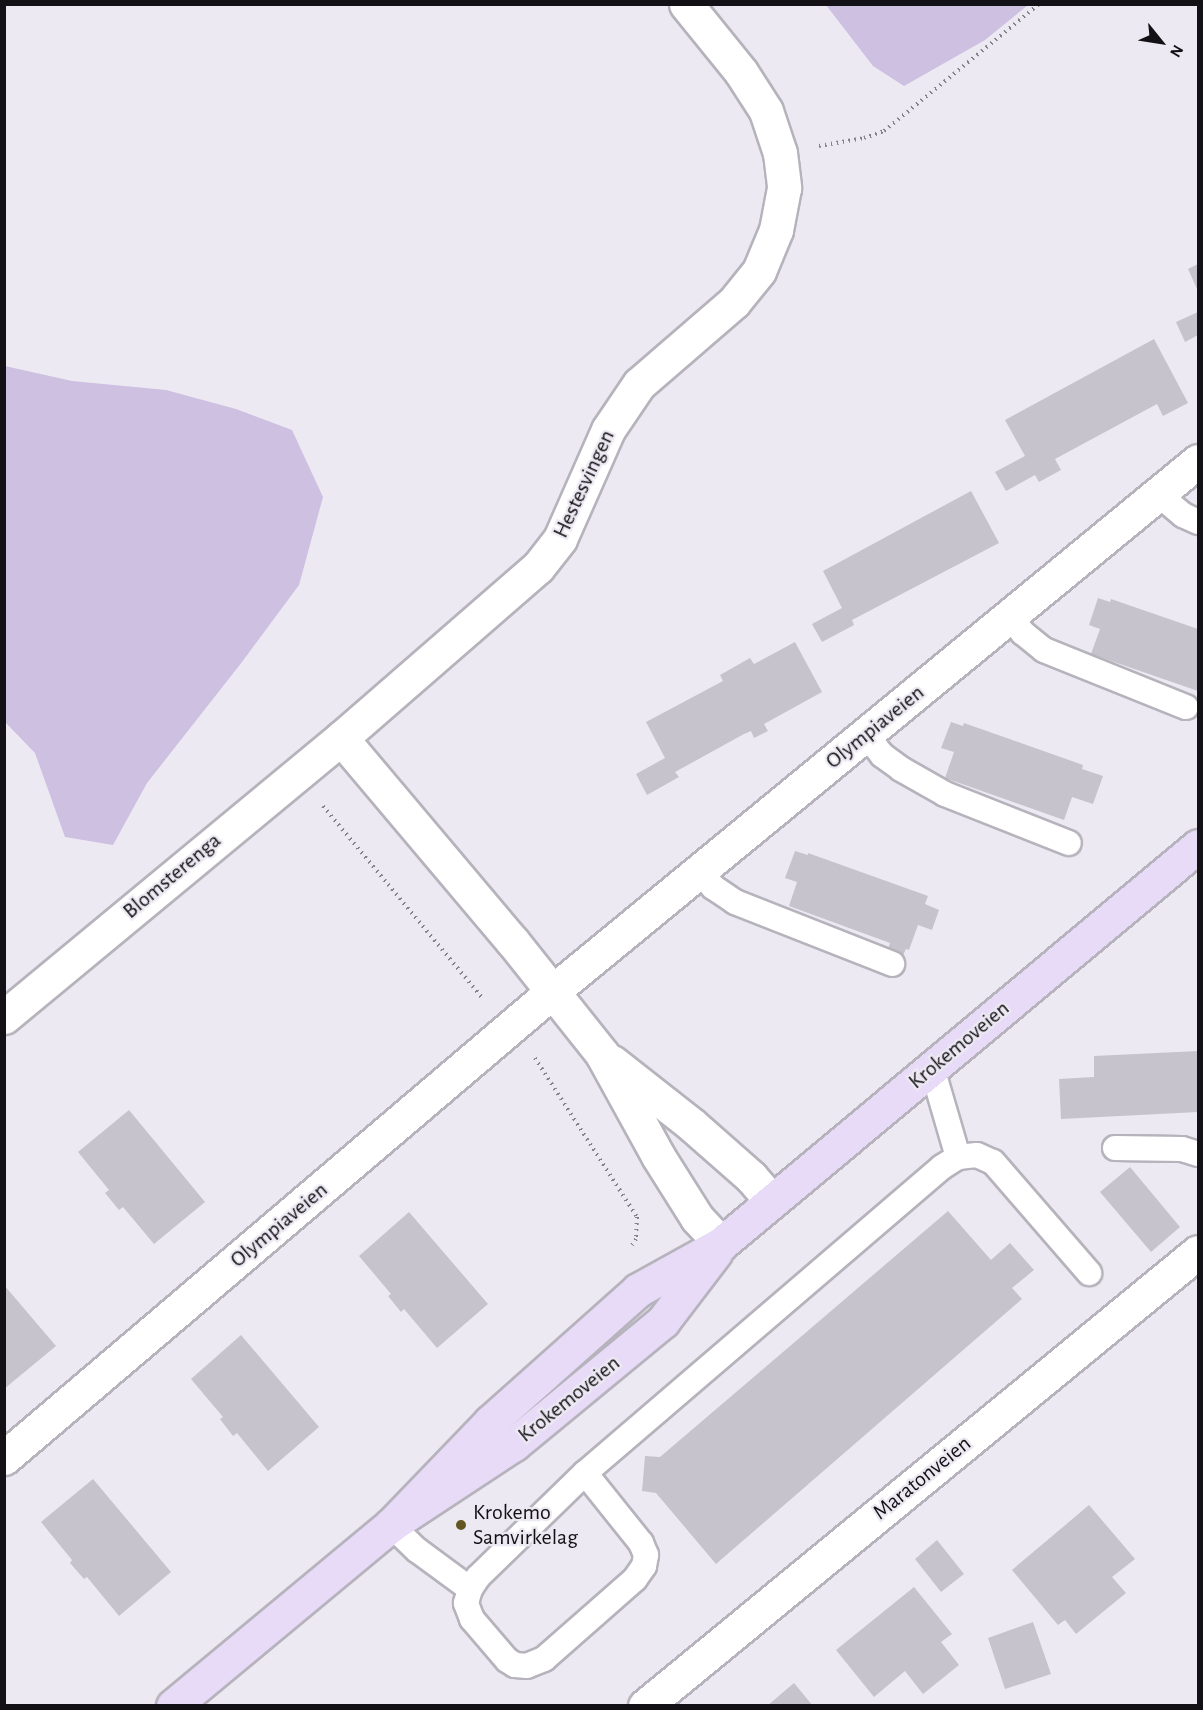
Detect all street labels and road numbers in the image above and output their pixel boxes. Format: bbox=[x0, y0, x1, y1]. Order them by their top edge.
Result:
street label: Hestesvingen bbox=[548, 426, 620, 542]
street label: Olympiaveien bbox=[821, 679, 929, 775]
street label: Blomsterenga bbox=[118, 827, 226, 925]
street label: Krokemoveien bbox=[903, 995, 1015, 1095]
street label: Olympiaveien bbox=[225, 1177, 333, 1273]
street label: Krokemoveien bbox=[513, 1350, 625, 1448]
street label: Maratonveien bbox=[868, 1431, 976, 1525]

